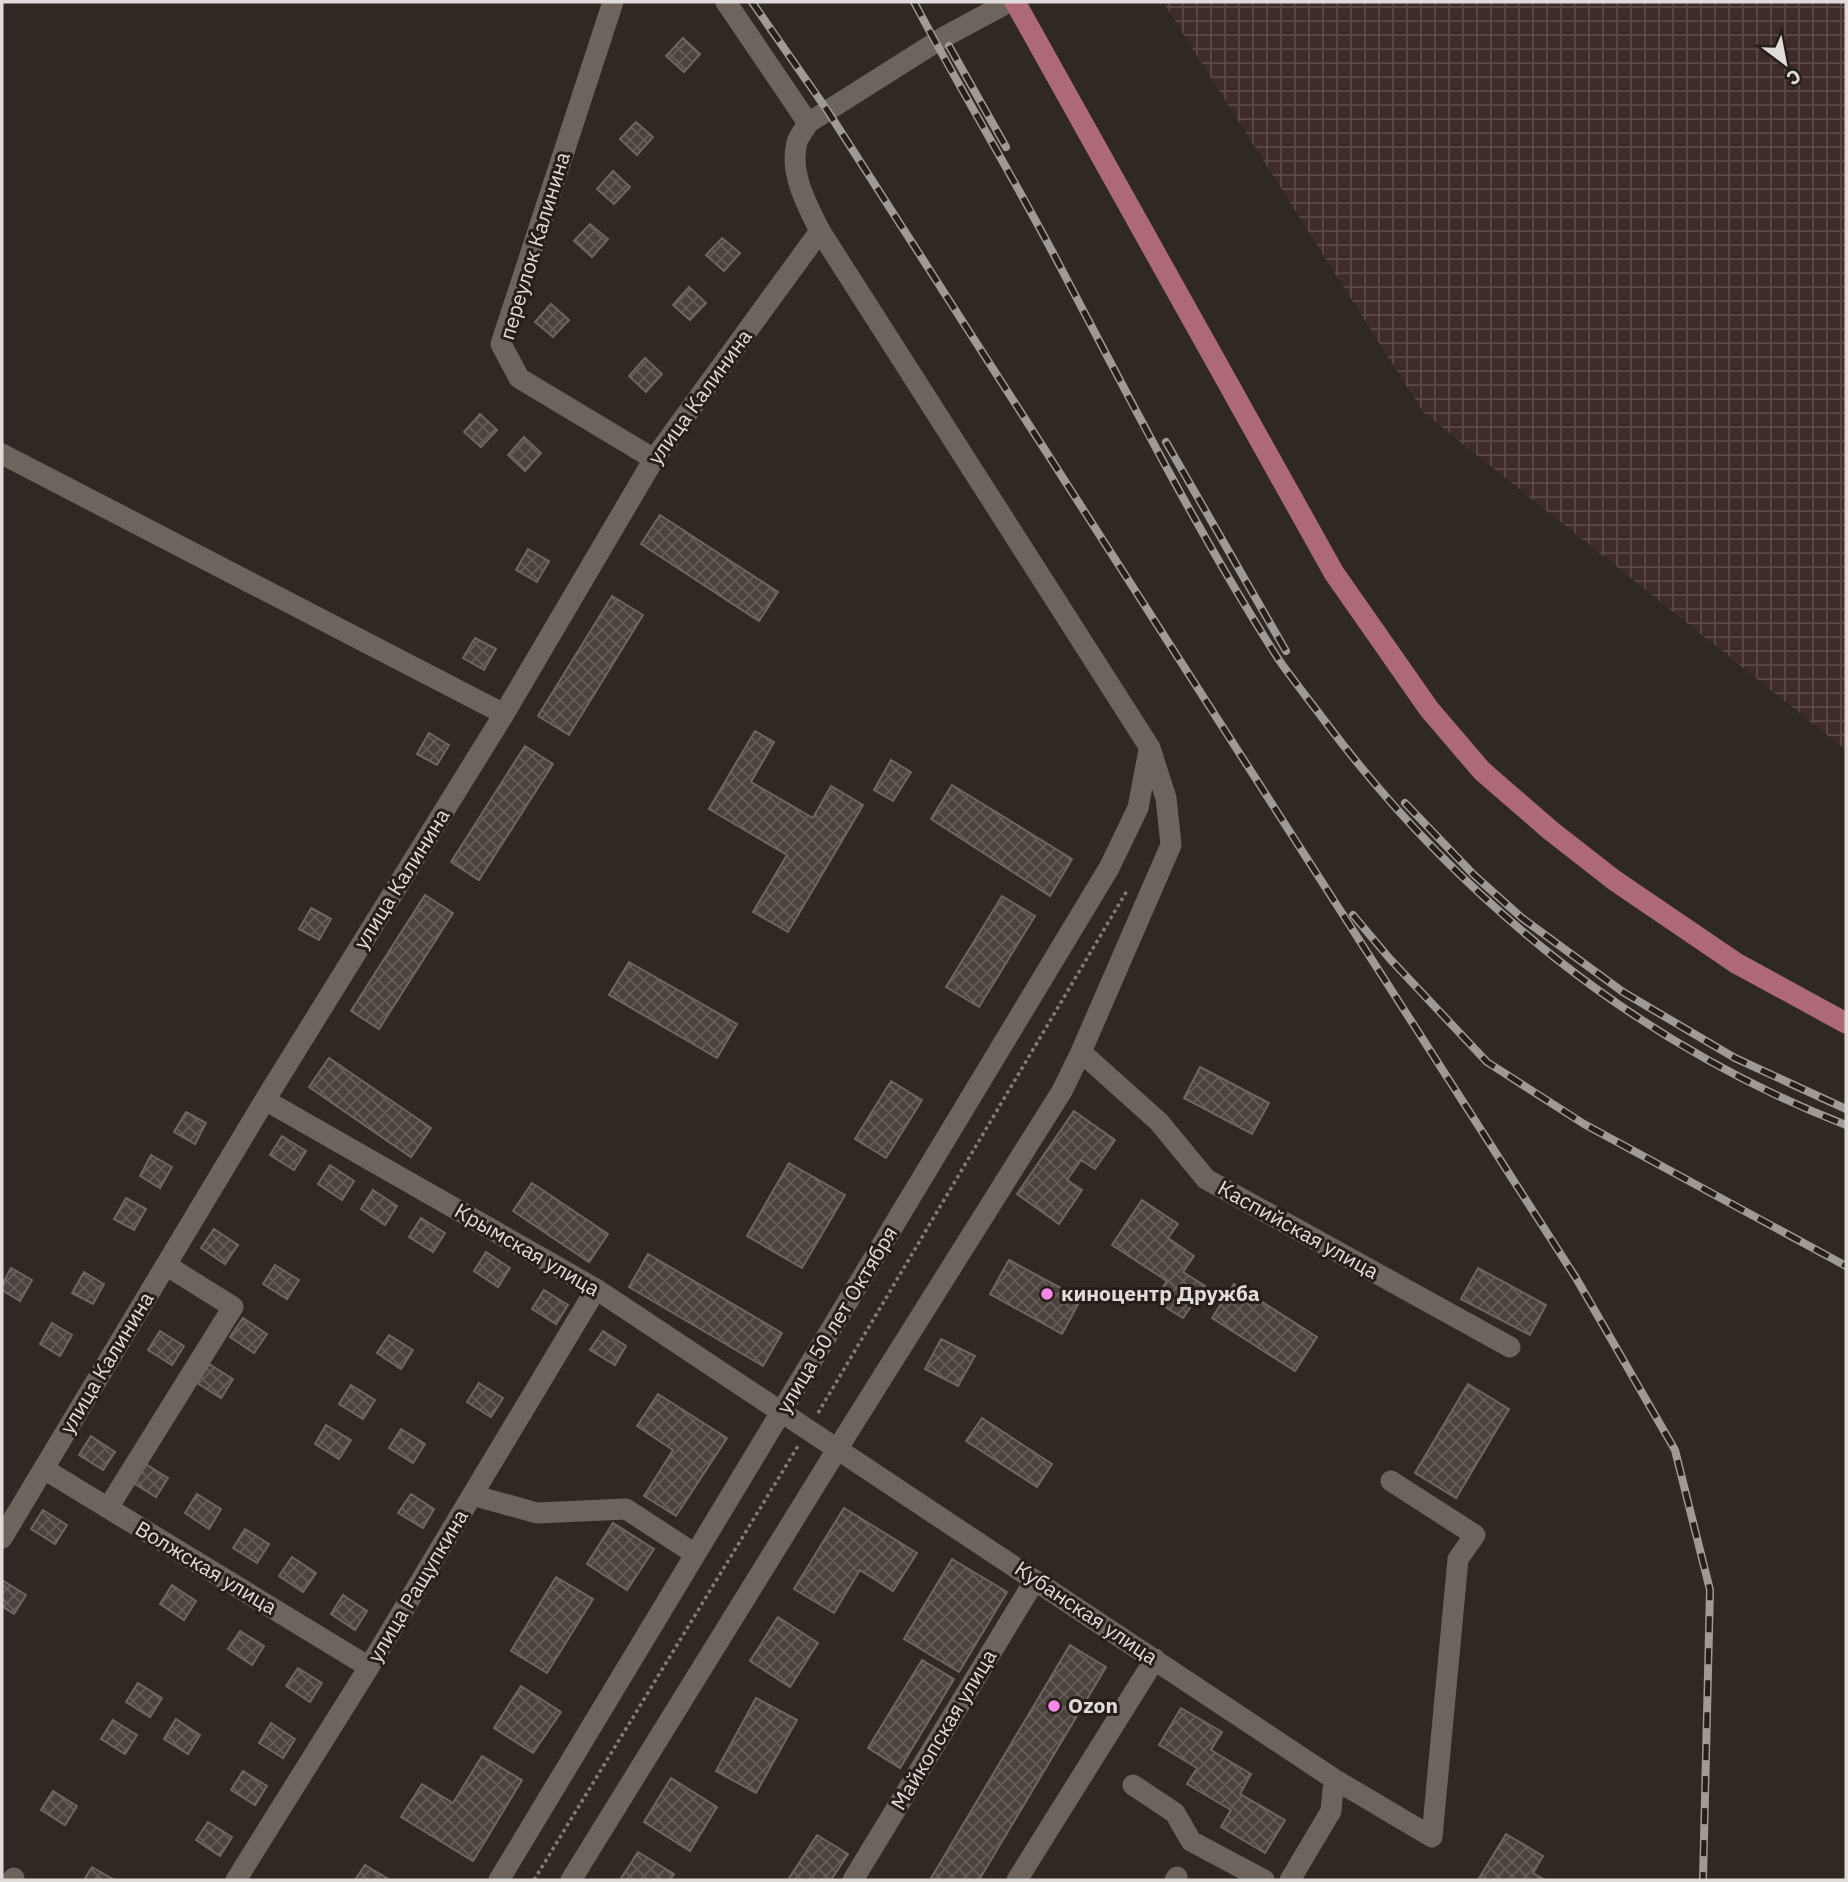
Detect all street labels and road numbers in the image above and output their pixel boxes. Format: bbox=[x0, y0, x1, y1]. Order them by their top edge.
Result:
street label: переулок Калинина bbox=[492, 148, 576, 343]
street label: улица Калинина bbox=[641, 323, 758, 470]
street label: улица Калинина bbox=[347, 803, 456, 954]
street label: Каспийская улица bbox=[1213, 1173, 1384, 1285]
street label: Крымская улица bbox=[450, 1196, 605, 1302]
street label: улица 50 лет Октября bbox=[769, 1221, 903, 1418]
street label: улица Калинина bbox=[53, 1286, 160, 1439]
street label: улица Ращупкина bbox=[360, 1504, 474, 1667]
street label: Волжская улица bbox=[130, 1514, 283, 1620]
street label: Кубанская улица bbox=[1010, 1554, 1164, 1670]
street label: Майкопская улица bbox=[884, 1644, 1002, 1815]

